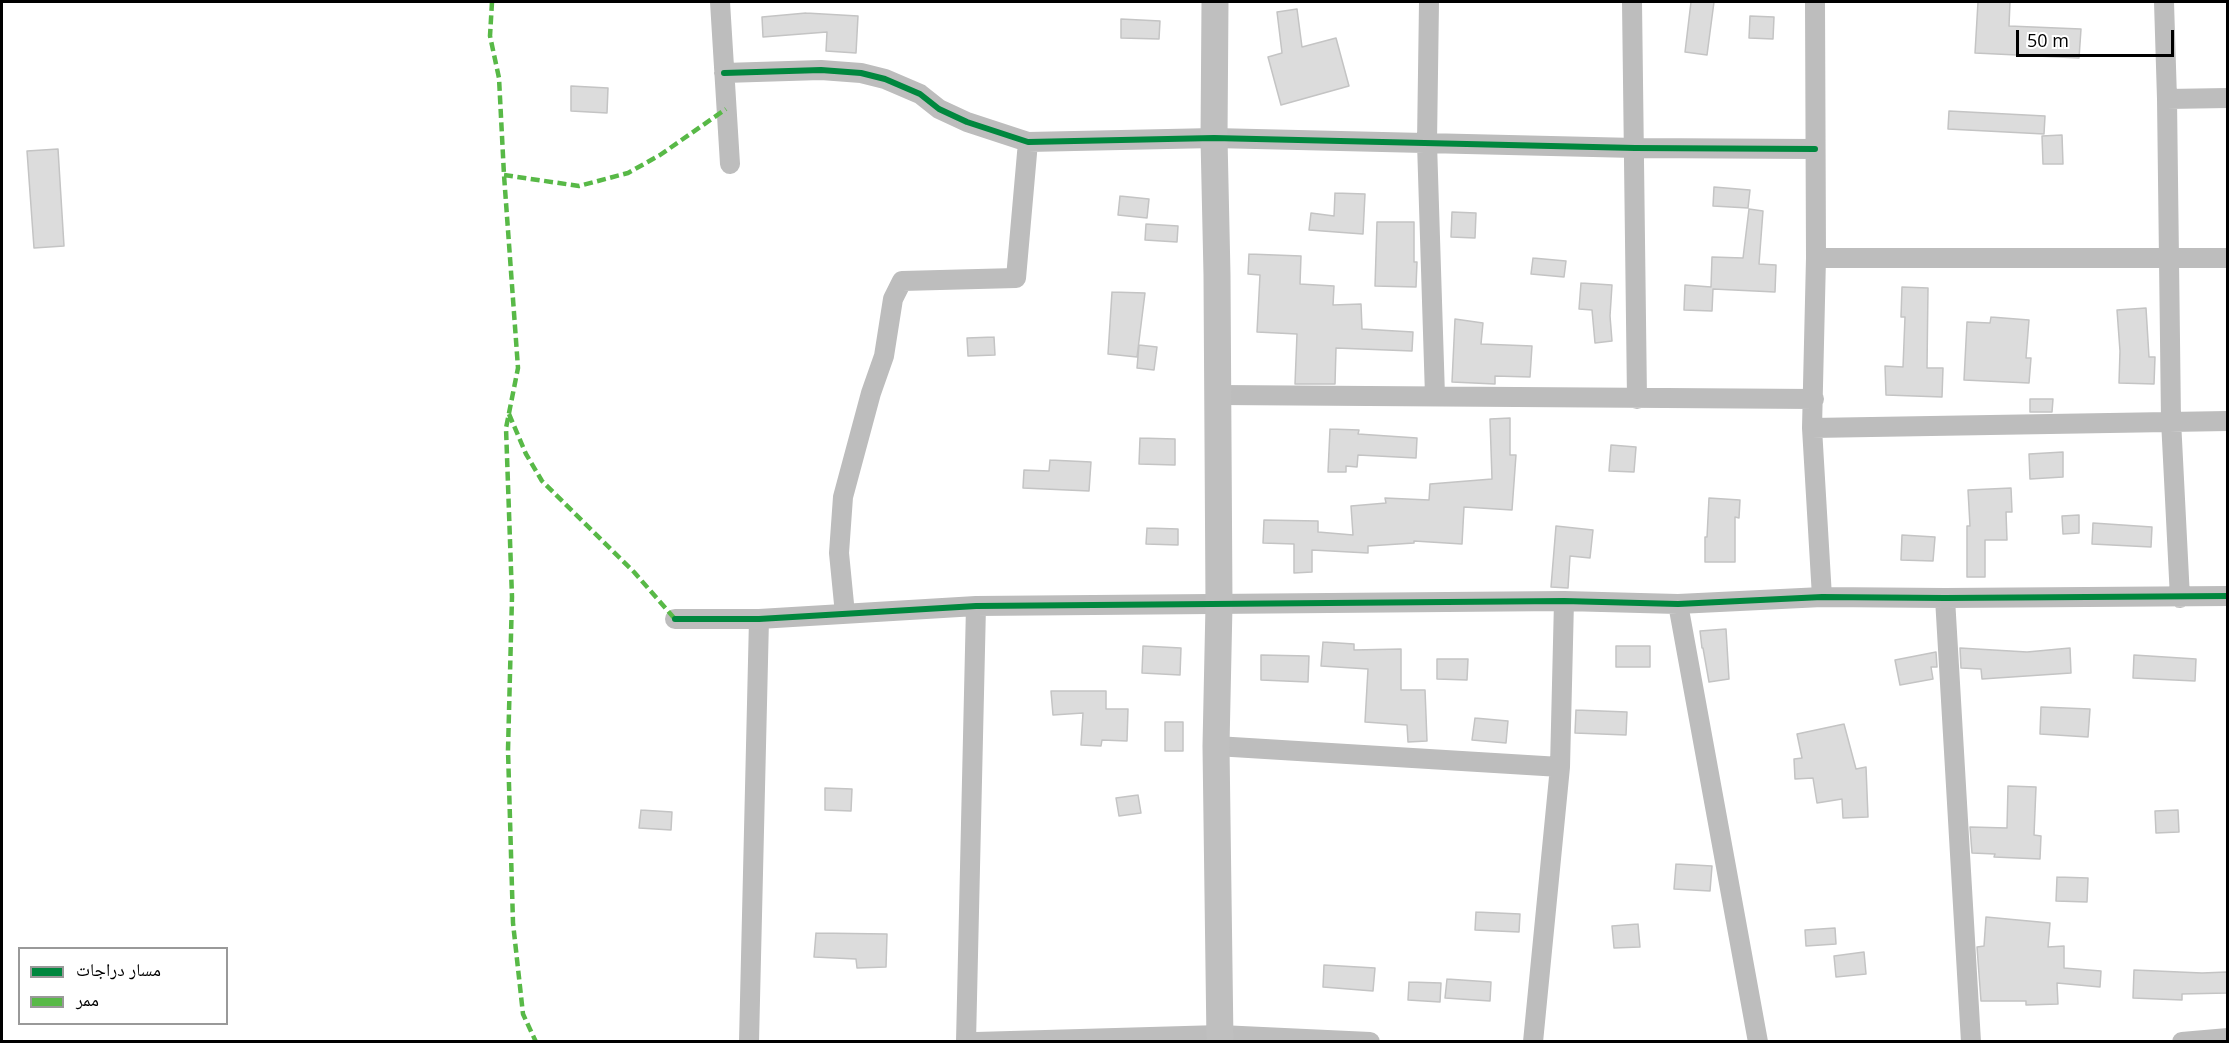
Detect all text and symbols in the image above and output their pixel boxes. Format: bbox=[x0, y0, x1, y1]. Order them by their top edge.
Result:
scale bar bbox=[2019, 18, 2176, 56]
text: 50 m bbox=[2027, 28, 2069, 52]
legend bbox=[18, 947, 228, 1025]
text: مسار دراجات bbox=[76, 957, 161, 981]
text: ممر bbox=[76, 987, 99, 1011]

